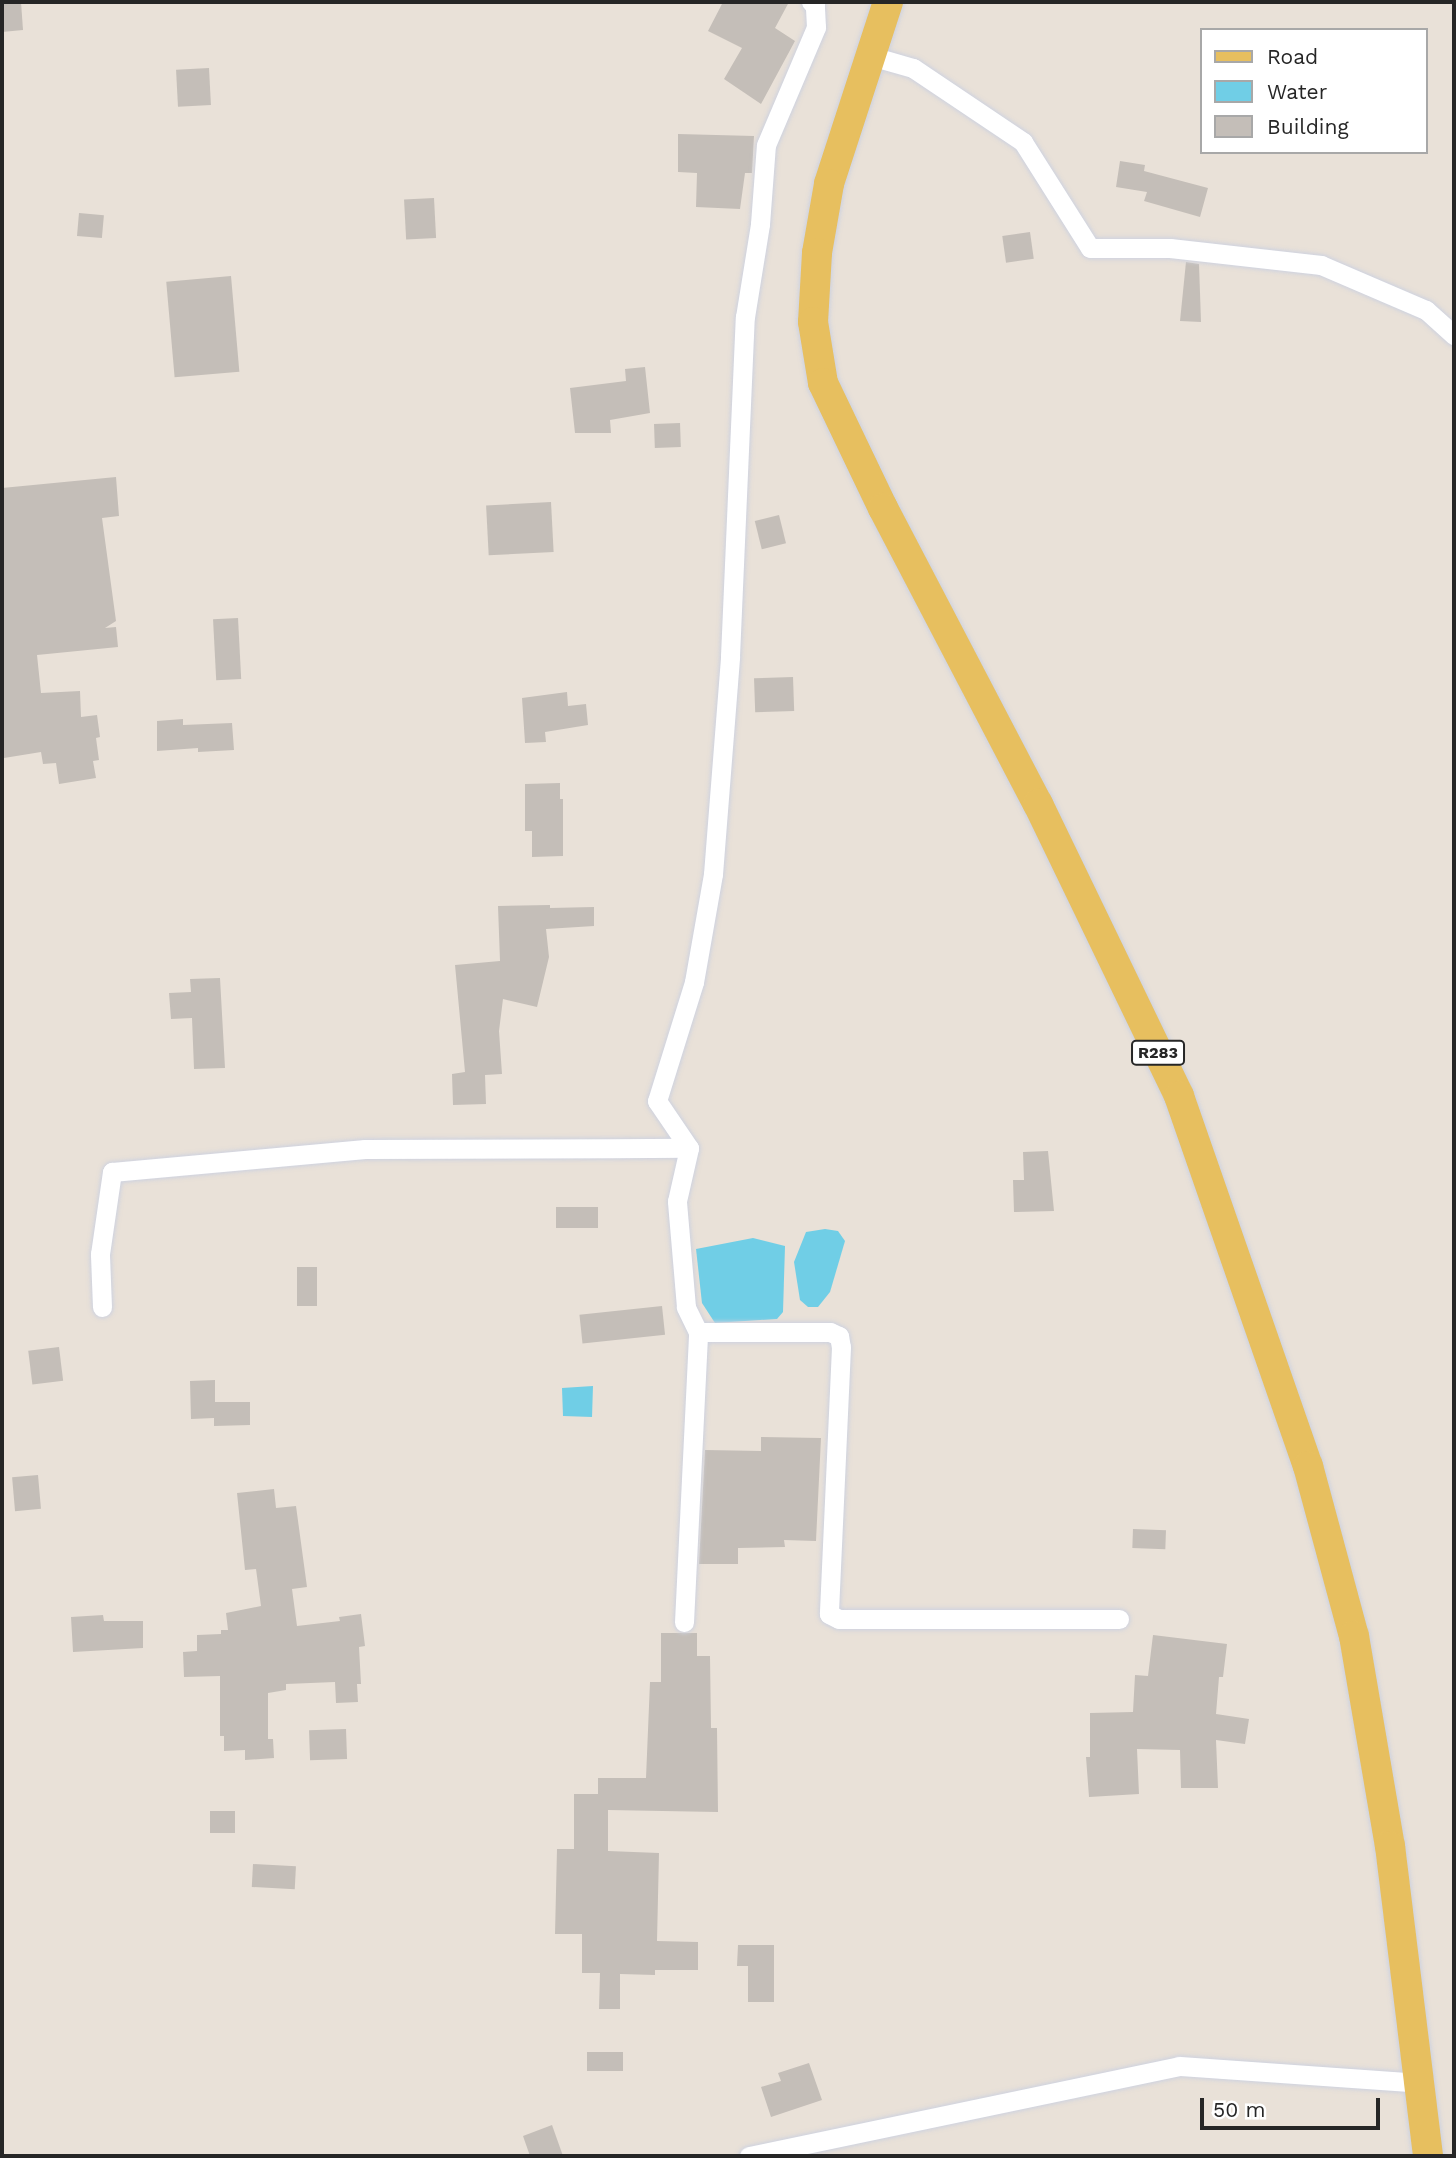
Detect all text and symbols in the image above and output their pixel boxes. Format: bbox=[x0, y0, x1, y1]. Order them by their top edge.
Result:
legend bbox=[1200, 28, 1428, 154]
text: Road bbox=[1267, 44, 1318, 69]
text: Water bbox=[1267, 79, 1327, 104]
text: Building bbox=[1267, 114, 1349, 139]
road number: R283 bbox=[1130, 1040, 1186, 1065]
scale bar bbox=[1204, 2084, 1384, 2128]
text: 50 m bbox=[1213, 2097, 1265, 2122]

